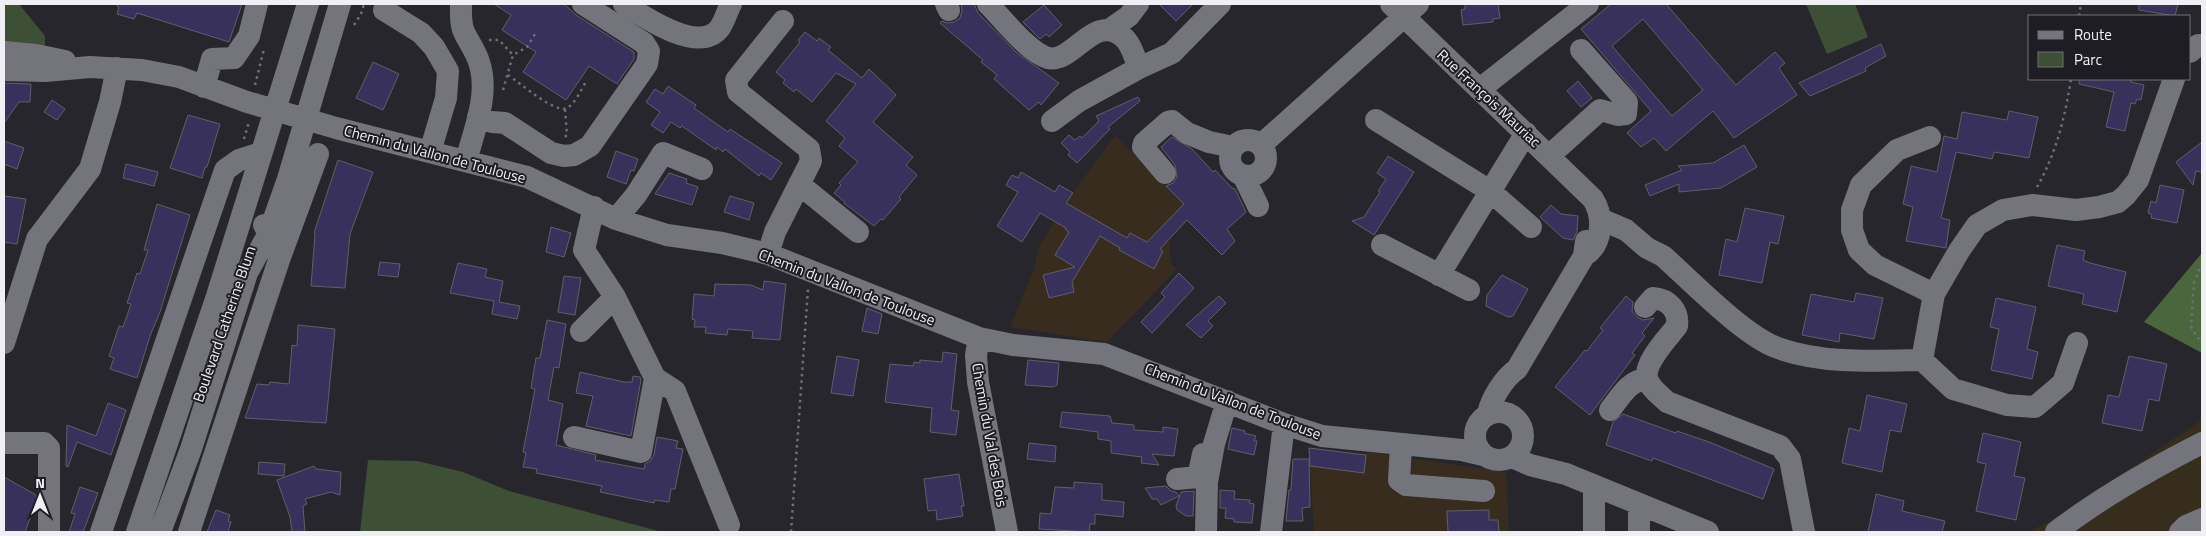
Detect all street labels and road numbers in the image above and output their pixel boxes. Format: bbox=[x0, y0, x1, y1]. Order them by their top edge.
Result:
street label: Rue François Mauriac bbox=[1432, 44, 1546, 152]
street label: Chemin du Vallon de Toulouse bbox=[342, 119, 528, 189]
street label: Boulevard Catherine Blum bbox=[186, 243, 262, 405]
street label: Chemin du Vallon de Toulouse bbox=[755, 243, 939, 331]
street label: Chemin du Vallon de Toulouse bbox=[1141, 357, 1325, 445]
street label: Chemin du Val des Bois bbox=[966, 361, 1014, 509]

